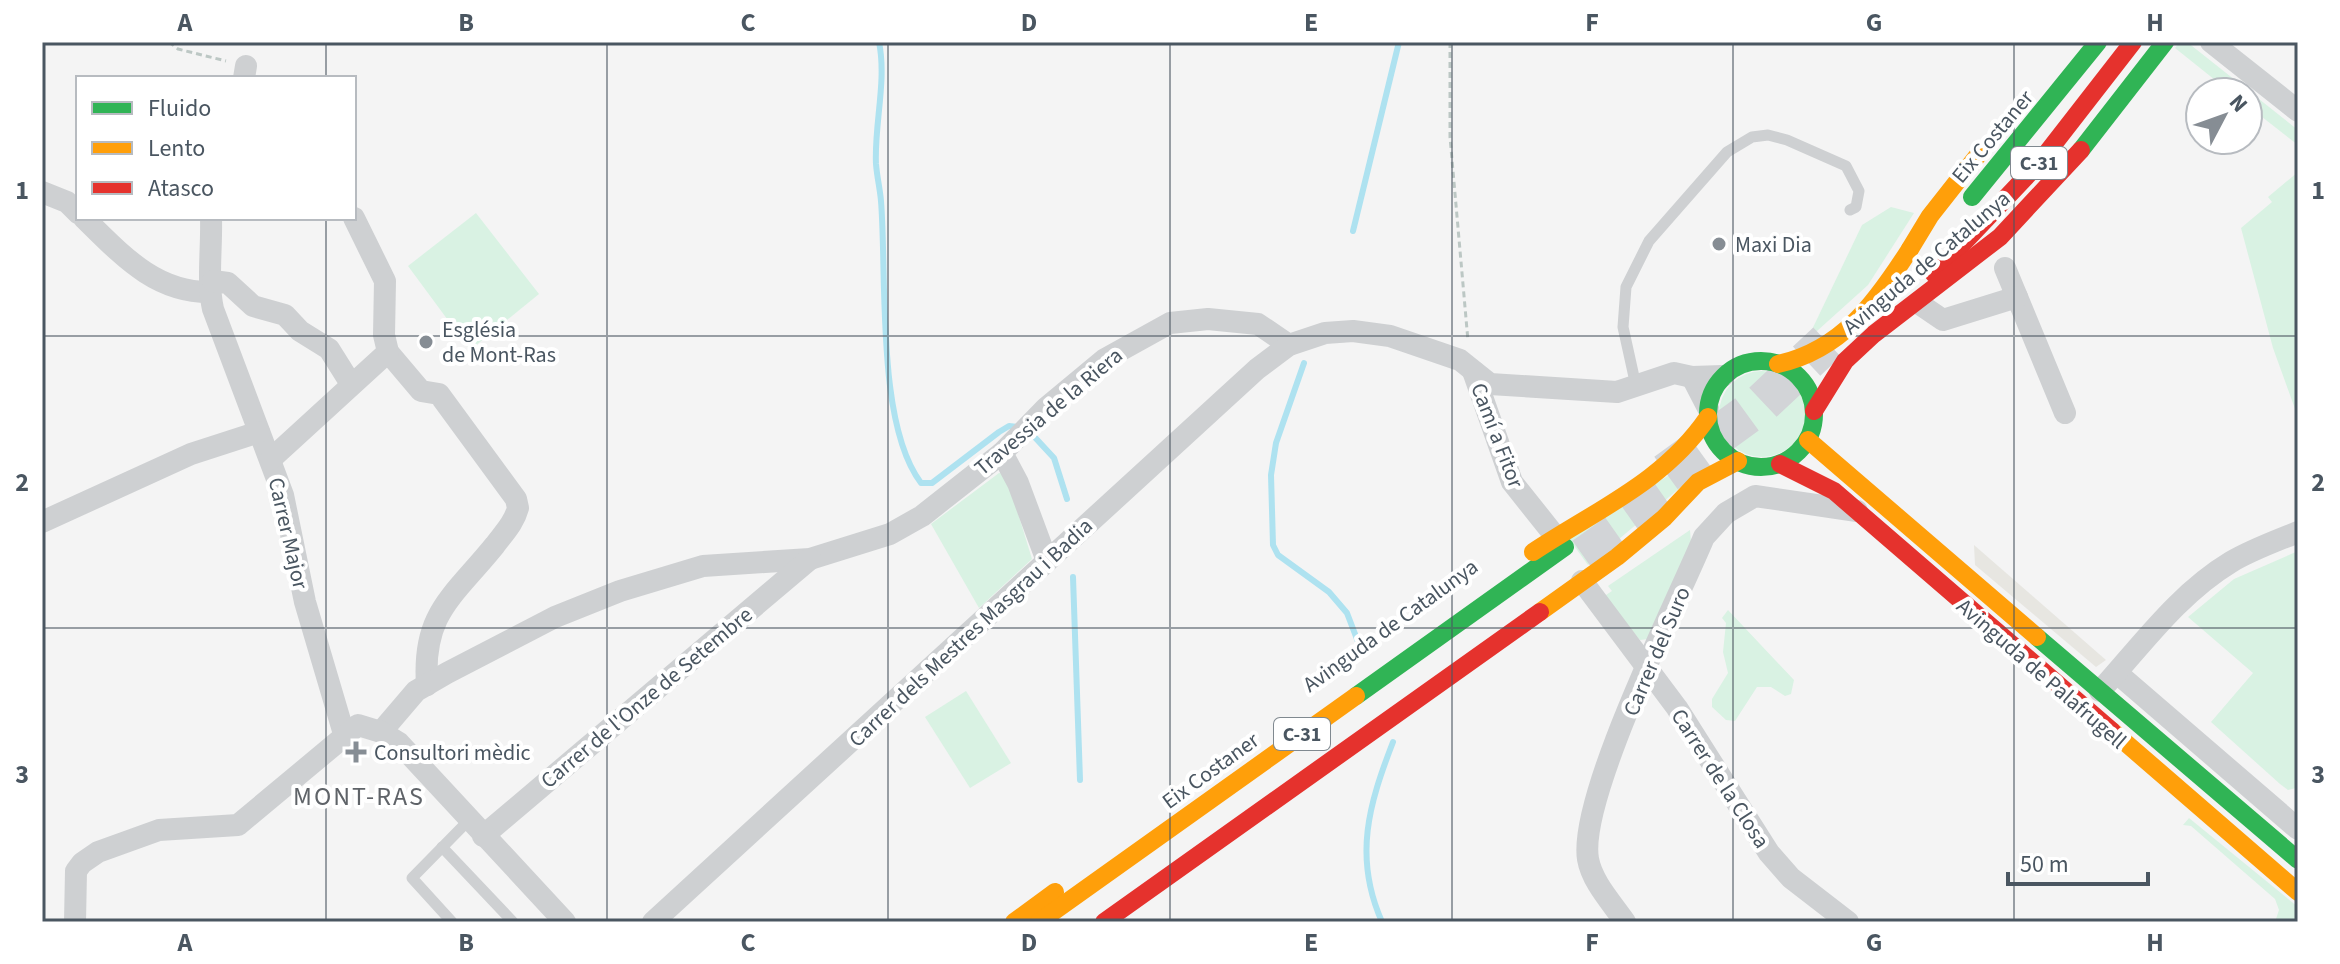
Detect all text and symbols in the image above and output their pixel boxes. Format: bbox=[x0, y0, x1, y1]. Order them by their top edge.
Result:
text: A bbox=[177, 4, 194, 41]
text: B bbox=[458, 4, 474, 41]
text: C bbox=[740, 4, 756, 41]
text: D bbox=[1021, 4, 1037, 41]
text: E bbox=[1304, 4, 1318, 41]
text: F bbox=[1585, 4, 1599, 41]
text: G bbox=[1866, 4, 1882, 41]
text: H bbox=[2146, 4, 2164, 41]
legend bbox=[76, 76, 356, 220]
north arrow bbox=[2184, 76, 2264, 156]
street label: Eix Costaner bbox=[1944, 83, 2042, 190]
text: N bbox=[2221, 88, 2255, 120]
text: Fluido bbox=[148, 91, 211, 126]
text: Lento bbox=[148, 131, 205, 166]
road number: C-31 bbox=[2011, 147, 2067, 179]
text: Atasco bbox=[148, 171, 214, 206]
text: 1 bbox=[15, 172, 29, 209]
text: 1 bbox=[2311, 172, 2325, 209]
street label: Avinguda de Catalunya bbox=[1836, 183, 2017, 342]
place label: Maxi Dia bbox=[1735, 229, 1812, 261]
marker: Maxi Dia bbox=[1710, 235, 1728, 253]
place label: Església de Mont-Ras bbox=[442, 314, 556, 371]
marker: Església de Mont-Ras bbox=[417, 333, 435, 351]
street label: Travessia de la Riera bbox=[967, 340, 1130, 484]
street label: Camí a Fitor bbox=[1462, 378, 1532, 493]
text: 2 bbox=[15, 464, 29, 501]
text: 2 bbox=[2311, 464, 2325, 501]
street label: Carrer Major bbox=[260, 474, 316, 593]
street label: Carrer dels Mestres Masgrau i Badia bbox=[841, 511, 1100, 755]
street label: Avinguda de Catalunya bbox=[1296, 551, 1485, 700]
street label: Carrer del Suro bbox=[1615, 582, 1699, 721]
street label: Avinguda de Palafrugell bbox=[1949, 591, 2133, 757]
street label: Carrer de l'Onze de Setembre bbox=[534, 599, 760, 796]
street label: Carrer de la Closa bbox=[1663, 702, 1777, 855]
road number: C-31 bbox=[1274, 718, 1330, 750]
street label: Eix Costaner bbox=[1155, 724, 1266, 817]
place label: Consultori mèdic bbox=[374, 737, 531, 769]
marker: Consultori mèdic bbox=[345, 741, 367, 763]
text: 3 bbox=[15, 756, 29, 793]
text: 3 bbox=[2311, 756, 2325, 793]
district label: MONT-RAS bbox=[293, 778, 425, 815]
scale bar bbox=[2008, 836, 2148, 886]
text: 50 m bbox=[2020, 847, 2069, 882]
text: A bbox=[177, 924, 194, 961]
text: B bbox=[458, 924, 474, 961]
text: C bbox=[740, 924, 756, 961]
text: D bbox=[1021, 924, 1037, 961]
text: E bbox=[1304, 924, 1318, 961]
text: F bbox=[1585, 924, 1599, 961]
text: G bbox=[1866, 924, 1882, 961]
text: H bbox=[2146, 924, 2164, 961]

